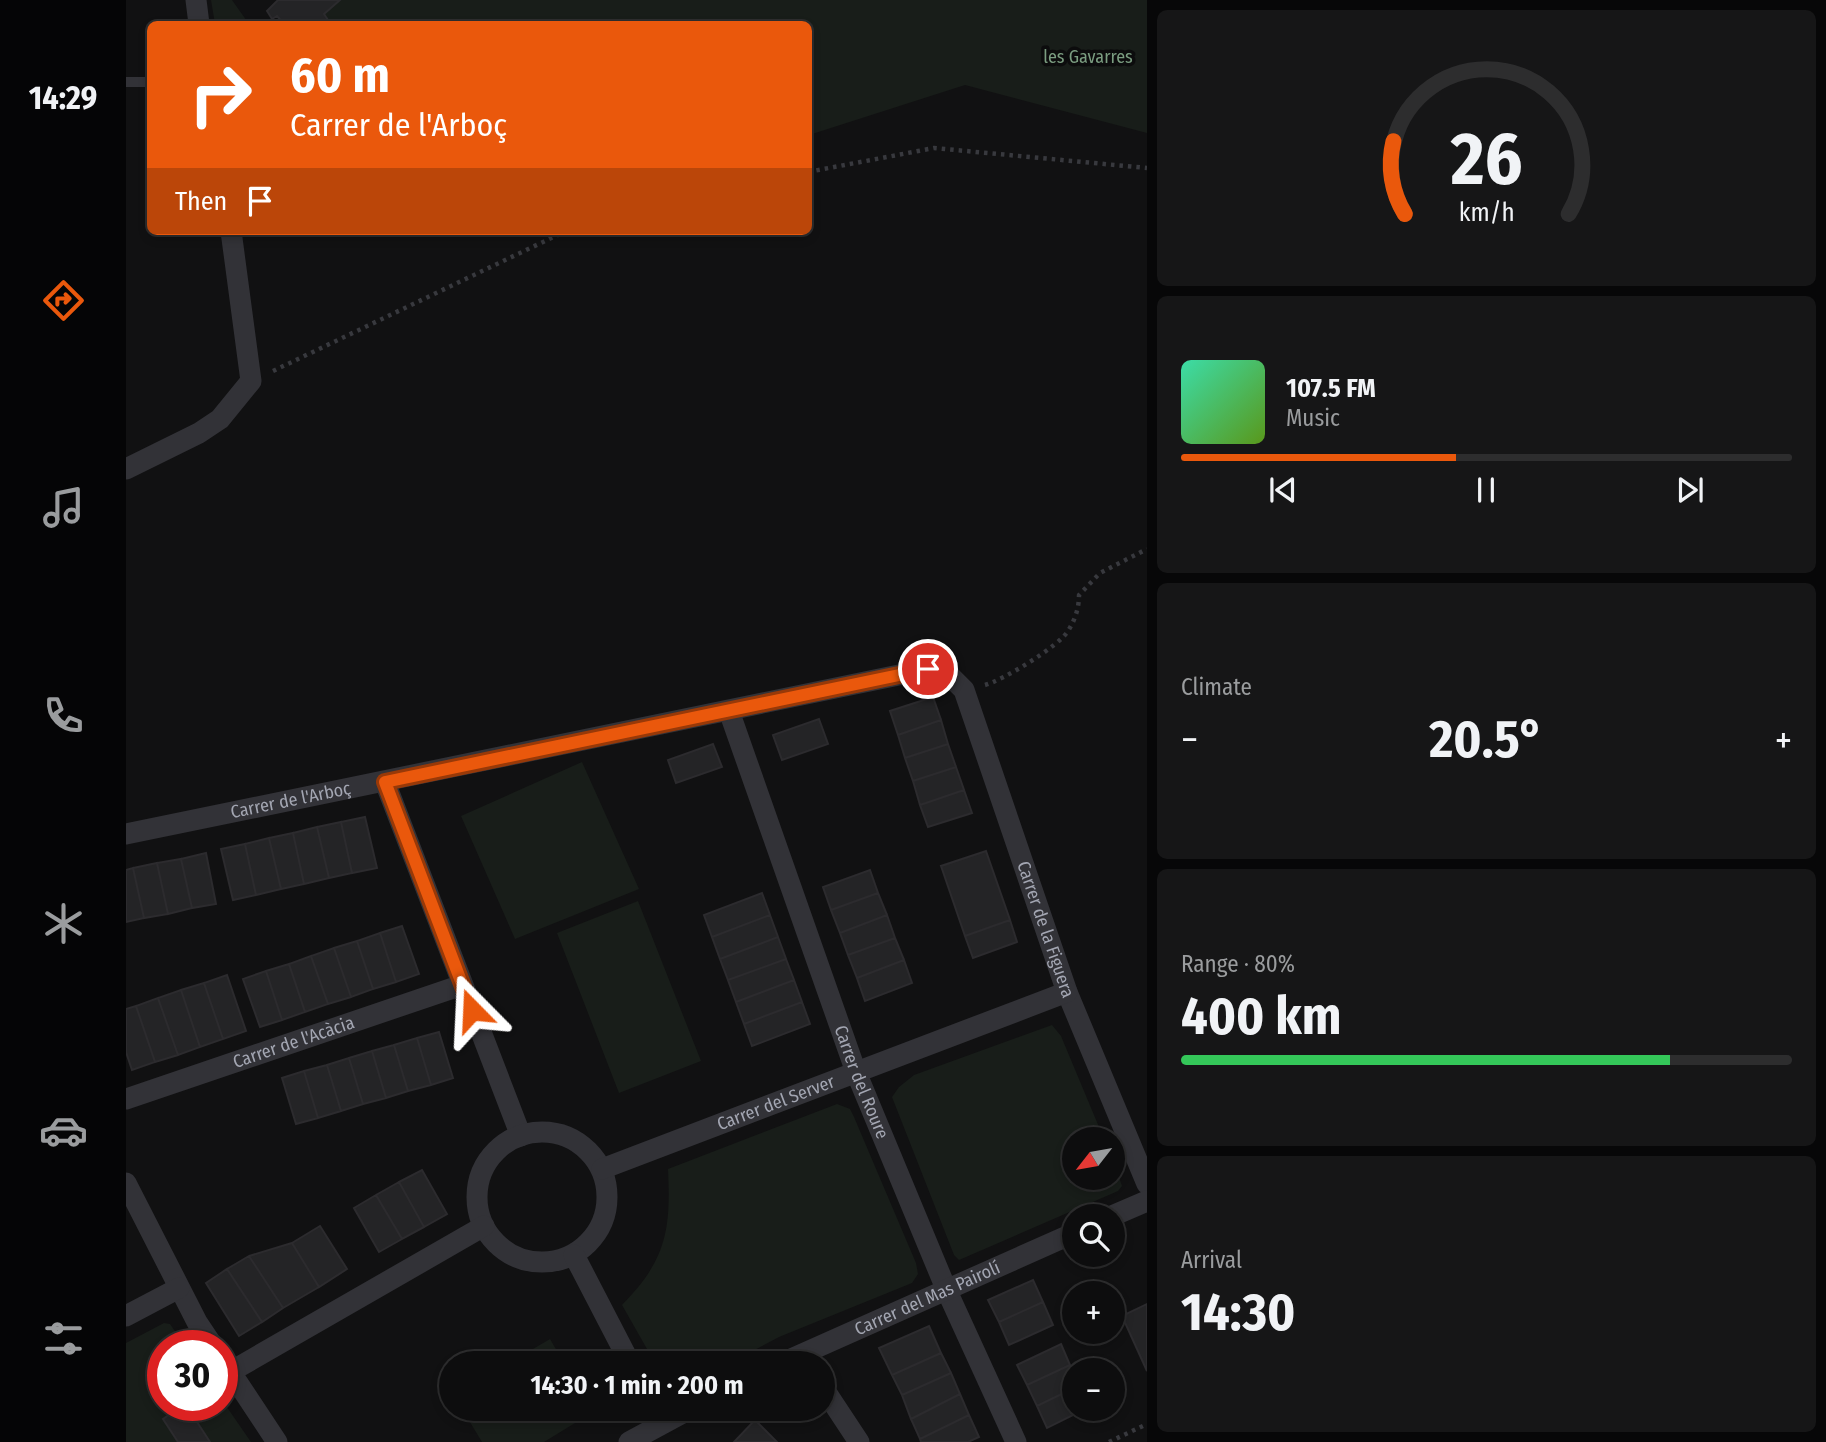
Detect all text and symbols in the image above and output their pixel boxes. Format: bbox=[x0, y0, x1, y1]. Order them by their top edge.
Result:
text: 60 m bbox=[290, 46, 390, 105]
park label: les Gavarres bbox=[1043, 46, 1133, 68]
icon: right bbox=[175, 49, 266, 140]
text: 14:29 bbox=[29, 79, 97, 117]
text: Carrer de l'Arboç bbox=[290, 106, 507, 144]
text: 26 bbox=[1450, 117, 1522, 204]
icon: arrive bbox=[241, 182, 279, 220]
text: Then bbox=[175, 186, 227, 217]
text: km/h bbox=[1459, 198, 1514, 228]
icon: directions bbox=[39, 276, 88, 325]
text: 107.5 FM bbox=[1286, 373, 1376, 404]
text: Music bbox=[1286, 404, 1340, 432]
icon: previous bbox=[1264, 471, 1302, 509]
icon: pause bbox=[1467, 471, 1505, 509]
icon: next bbox=[1671, 471, 1709, 509]
icon: music bbox=[39, 483, 88, 532]
pin bbox=[898, 639, 958, 699]
icon: arrive bbox=[909, 650, 947, 688]
text: Climate bbox=[1181, 673, 1252, 701]
icon: phone bbox=[39, 691, 88, 740]
text: 20.5° bbox=[1429, 708, 1544, 771]
text: − bbox=[1181, 717, 1198, 763]
text: + bbox=[1775, 717, 1792, 763]
street label: Carrer de l'Arboç bbox=[228, 777, 353, 823]
street label: Carrer de la Figuera bbox=[1012, 858, 1079, 1001]
icon: climate bbox=[39, 899, 88, 948]
text: Range · 80% bbox=[1181, 950, 1295, 978]
position arrow bbox=[435, 973, 509, 1047]
text: 400 km bbox=[1181, 985, 1341, 1048]
street label: Carrer de l'Acàcia bbox=[230, 1011, 357, 1073]
street label: Carrer del Roure bbox=[829, 1022, 894, 1142]
street label: Carrer del Server bbox=[714, 1070, 838, 1135]
icon: car bbox=[39, 1106, 88, 1155]
north arrow bbox=[1062, 1127, 1125, 1190]
map controls bbox=[1062, 1127, 1125, 1421]
button: search bbox=[1062, 1204, 1125, 1267]
text: Arrival bbox=[1181, 1246, 1242, 1274]
street label: Carrer del Mas Pairolí bbox=[851, 1256, 1004, 1340]
button: + bbox=[1062, 1281, 1125, 1344]
text: 14:30 bbox=[1181, 1281, 1295, 1344]
icon: filters bbox=[39, 1314, 88, 1363]
speed limit sign: 30 bbox=[147, 1330, 238, 1421]
button: − bbox=[1062, 1358, 1125, 1421]
text: 14:30 · 1 min · 200 m bbox=[530, 1370, 744, 1401]

